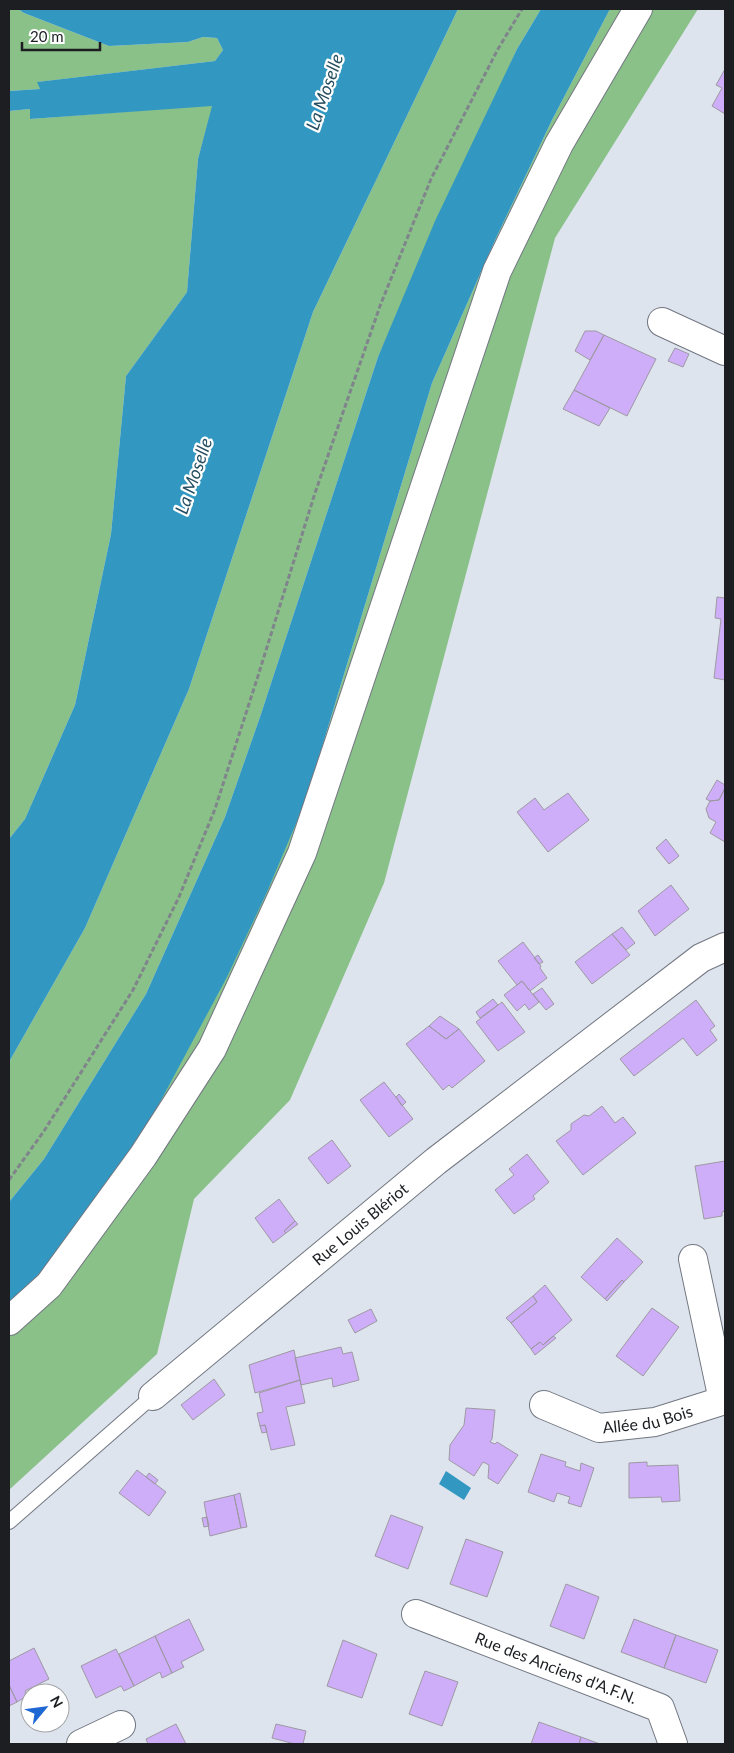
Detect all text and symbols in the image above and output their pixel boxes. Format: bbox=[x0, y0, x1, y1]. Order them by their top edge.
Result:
scale bar bbox=[22, 20, 100, 52]
text: 20 m bbox=[30, 27, 64, 45]
water label: La Moselle bbox=[301, 51, 347, 133]
water label: La Moselle bbox=[170, 435, 216, 517]
street label: Rue Louis Blériot bbox=[308, 1178, 411, 1269]
street label: Allée du Bois bbox=[602, 1401, 695, 1437]
street label: Rue des Anciens d'A.F.N. bbox=[472, 1628, 640, 1707]
north arrow bbox=[20, 1683, 70, 1733]
text: N bbox=[47, 1693, 67, 1710]

